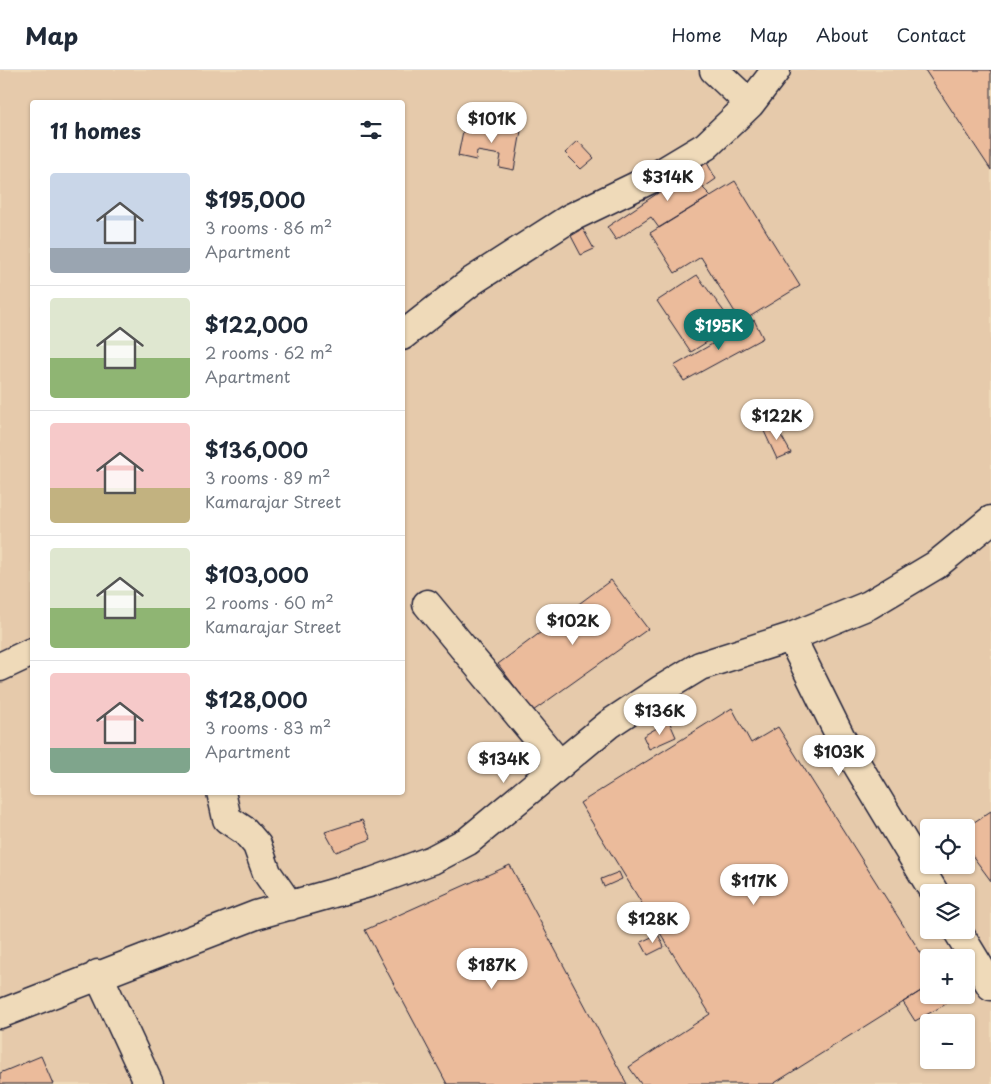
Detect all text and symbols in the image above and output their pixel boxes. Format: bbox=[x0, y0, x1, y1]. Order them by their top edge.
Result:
text: Map bbox=[25, 17, 78, 53]
text: Home bbox=[671, 21, 721, 48]
text: Map bbox=[749, 21, 788, 48]
text: About bbox=[816, 21, 868, 48]
text: Contact bbox=[896, 21, 966, 48]
pin: $101K bbox=[457, 102, 527, 144]
text: $101K bbox=[468, 106, 516, 130]
text: 11 homes bbox=[50, 114, 141, 146]
icon: filters bbox=[357, 116, 385, 144]
pin: $314K bbox=[633, 160, 703, 202]
text: $314K bbox=[643, 164, 693, 188]
text: $195,000 bbox=[205, 183, 305, 215]
icon: home bbox=[90, 193, 150, 253]
text: 3 rooms · 86 m² bbox=[205, 215, 332, 239]
text: Apartment bbox=[205, 239, 290, 263]
text: $122,000 bbox=[205, 308, 308, 340]
pin: $195K bbox=[684, 308, 754, 351]
text: $195K bbox=[695, 313, 743, 337]
icon: home bbox=[90, 318, 150, 378]
text: 2 rooms · 62 m² bbox=[205, 340, 333, 364]
text: Apartment bbox=[205, 364, 290, 388]
pin: $122K bbox=[742, 398, 812, 441]
text: $122K bbox=[751, 403, 803, 427]
text: $136,000 bbox=[205, 433, 308, 465]
icon: home bbox=[90, 443, 150, 503]
text: 3 rooms · 89 m² bbox=[205, 465, 330, 489]
text: Kamarajar Street bbox=[205, 489, 341, 513]
text: $103,000 bbox=[205, 558, 309, 590]
icon: home bbox=[90, 568, 150, 628]
text: 2 rooms · 60 m² bbox=[205, 590, 334, 614]
pin: $102K bbox=[538, 604, 608, 646]
text: $102K bbox=[547, 608, 599, 632]
text: Kamarajar Street bbox=[205, 614, 341, 638]
text: $128,000 bbox=[205, 683, 308, 715]
icon: home bbox=[90, 693, 150, 753]
pin: $136K bbox=[625, 694, 695, 736]
text: $136K bbox=[635, 698, 685, 722]
text: 3 rooms · 83 m² bbox=[205, 715, 331, 739]
pin: $103K bbox=[804, 734, 874, 777]
text: Apartment bbox=[205, 739, 290, 763]
text: $103K bbox=[814, 739, 864, 763]
pin: $134K bbox=[469, 742, 539, 784]
text: $134K bbox=[479, 746, 530, 770]
map controls bbox=[920, 819, 975, 1069]
button: locate bbox=[920, 819, 975, 874]
pin: $117K bbox=[719, 864, 789, 906]
text: $117K bbox=[731, 868, 777, 892]
button: layers bbox=[920, 884, 975, 939]
pin: $128K bbox=[618, 902, 688, 944]
text: $128K bbox=[628, 906, 678, 930]
pin: $187K bbox=[457, 948, 527, 990]
button: + bbox=[920, 949, 975, 1004]
text: $187K bbox=[468, 952, 516, 976]
button: − bbox=[920, 1014, 975, 1069]

